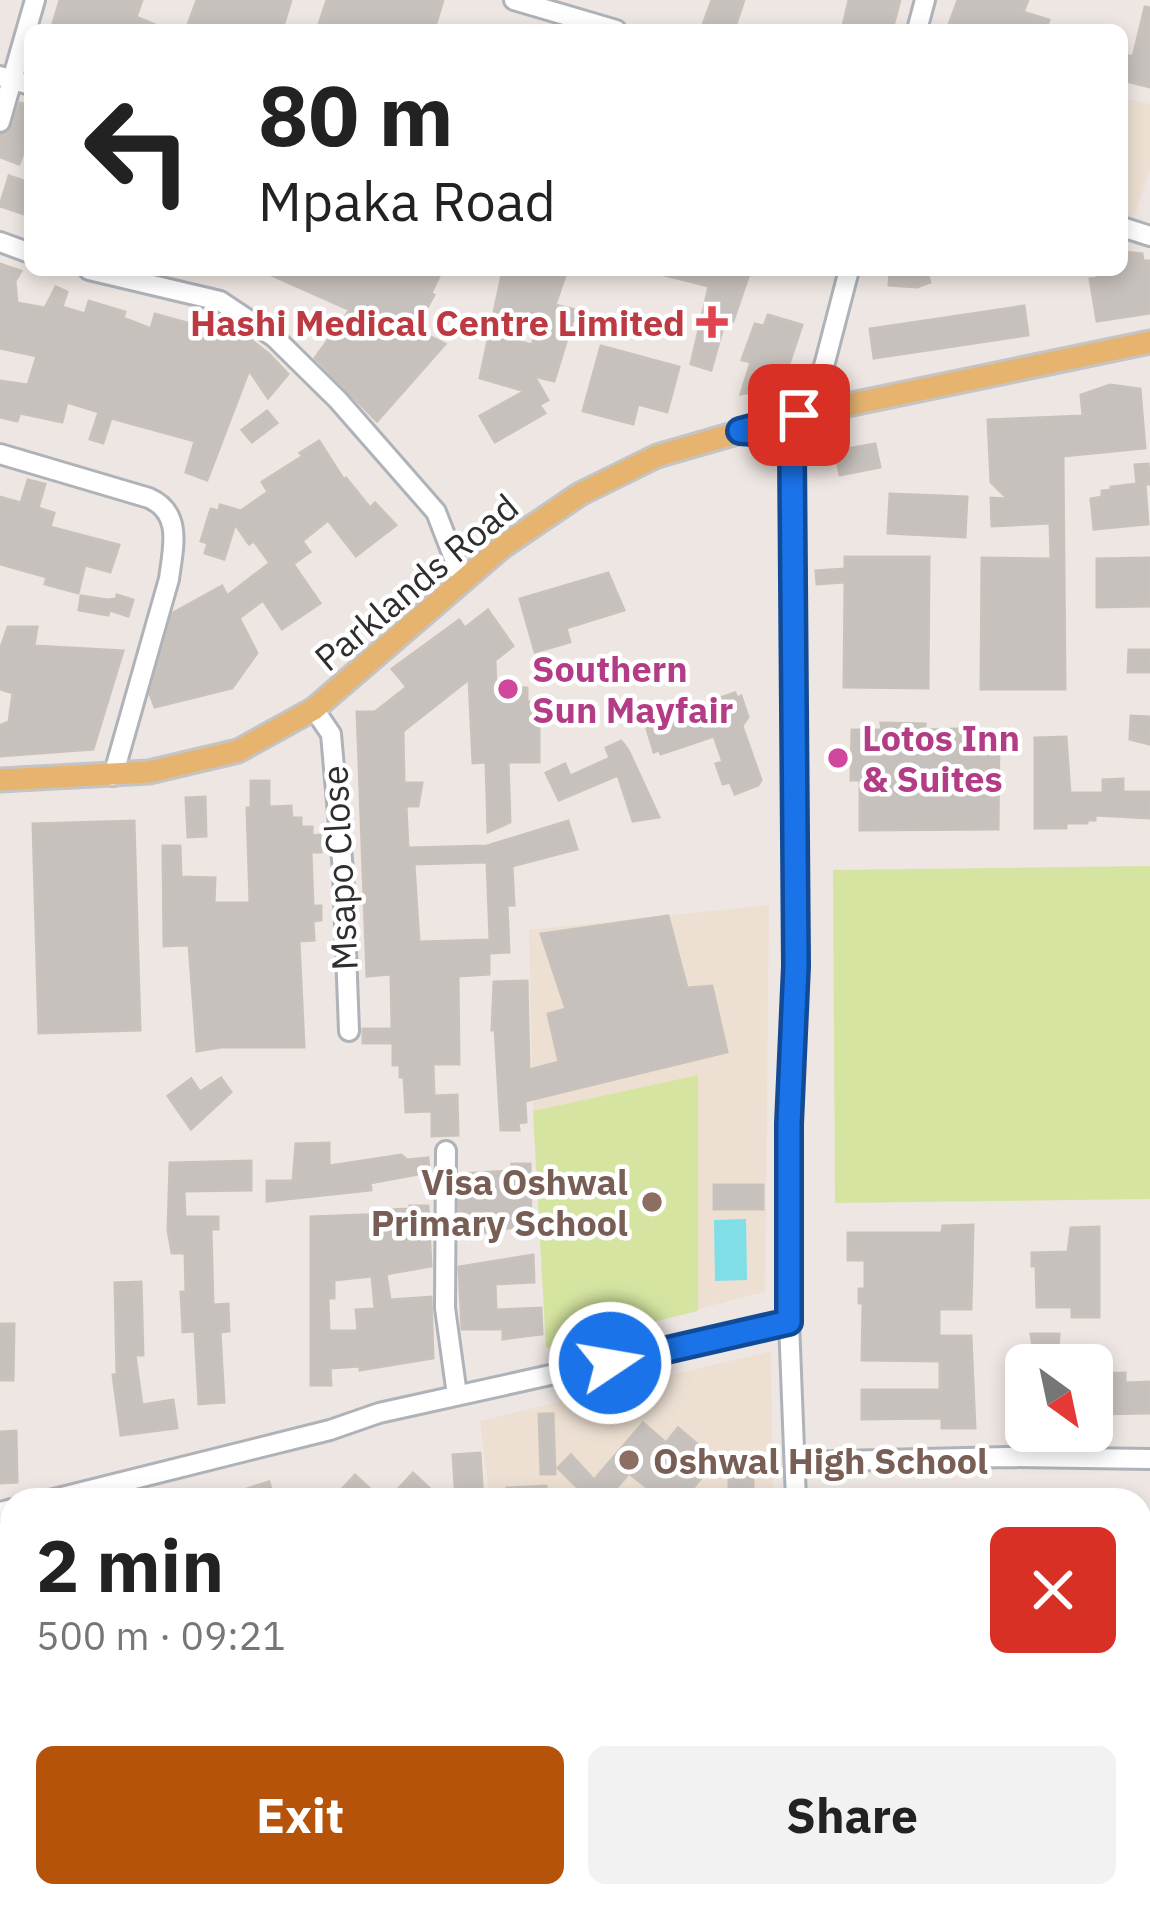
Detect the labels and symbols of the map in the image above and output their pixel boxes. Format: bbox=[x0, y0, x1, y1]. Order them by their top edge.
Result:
place label: Hashi Medical Centre Limited bbox=[190, 299, 685, 346]
marker: Hashi Medical Centre Limited bbox=[696, 306, 728, 338]
pin bbox=[748, 364, 850, 466]
street label: Parklands Road bbox=[304, 483, 528, 681]
place label: Southern Sun Mayfair bbox=[532, 645, 733, 733]
marker: Southern Sun Mayfair bbox=[495, 676, 521, 702]
place label: Lotos Inn & Suites bbox=[862, 714, 1020, 802]
marker: Lotos Inn & Suites bbox=[825, 745, 851, 771]
street label: Msapo Close bbox=[310, 764, 368, 972]
place label: Visa Oshwal Primary School bbox=[371, 1158, 628, 1246]
marker: Visa Oshwal Primary School bbox=[639, 1189, 665, 1215]
position arrow bbox=[547, 1300, 673, 1426]
north arrow bbox=[1005, 1344, 1113, 1452]
place label: Oshwal High School bbox=[653, 1437, 988, 1484]
marker: Oshwal High School bbox=[616, 1447, 642, 1473]

